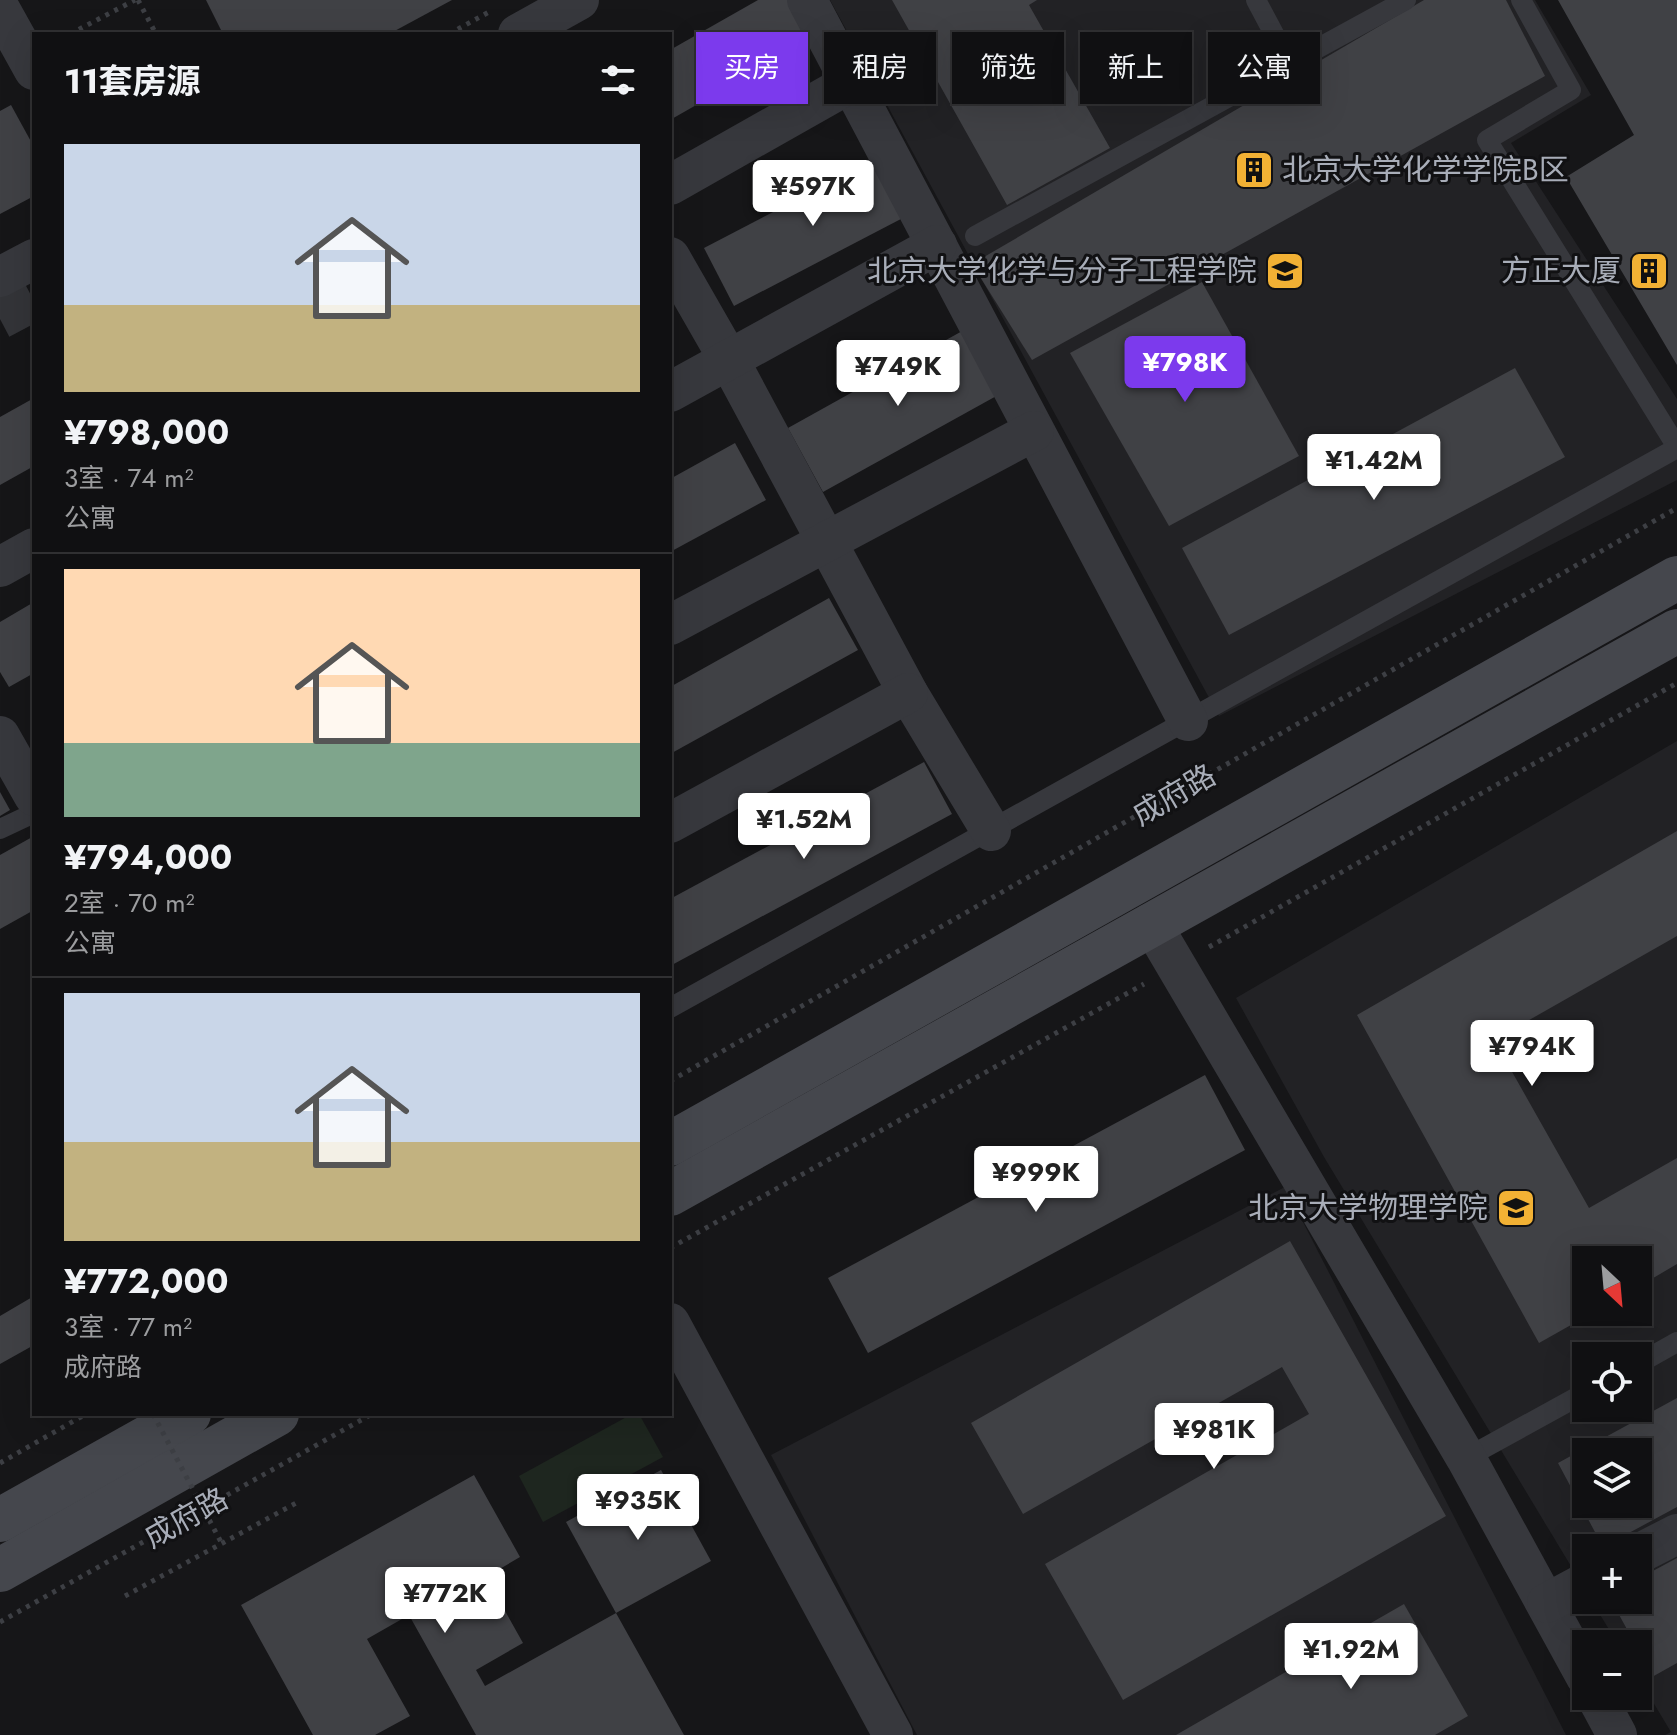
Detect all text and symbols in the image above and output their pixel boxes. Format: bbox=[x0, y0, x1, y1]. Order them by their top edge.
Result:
chip: 买房 bbox=[696, 32, 808, 104]
chip: 租房 bbox=[824, 32, 936, 104]
chip: 筛选 bbox=[952, 32, 1064, 104]
chip: 新上 bbox=[1080, 32, 1192, 104]
chip: 公寓 bbox=[1208, 32, 1320, 104]
text: 11套房源 bbox=[64, 57, 201, 106]
icon: filters bbox=[596, 58, 640, 102]
place label: 北京大学化学学院B区 bbox=[1282, 148, 1569, 191]
building icon: 北京大学化学学院B区 bbox=[1233, 149, 1275, 191]
pin: ¥597K bbox=[757, 160, 869, 228]
text: ¥597K bbox=[771, 167, 855, 205]
icon: home bbox=[280, 196, 424, 340]
place label: 北京大学化学与分子工程学院 bbox=[867, 249, 1257, 292]
place label: 方正大厦 bbox=[1501, 249, 1621, 292]
school or university icon: 北京大学化学与分子工程学院 bbox=[1264, 250, 1306, 292]
building icon: 方正大厦 bbox=[1628, 250, 1670, 292]
pin: ¥798K bbox=[1129, 336, 1241, 404]
pin: ¥749K bbox=[842, 340, 954, 408]
text: ¥798K bbox=[1143, 343, 1227, 381]
text: ¥749K bbox=[855, 347, 941, 385]
text: ¥798,000 bbox=[64, 408, 229, 457]
pin: ¥1.42M bbox=[1309, 434, 1439, 502]
text: ¥1.42M bbox=[1325, 441, 1423, 479]
text: 3室 · 74 m² bbox=[64, 459, 193, 497]
text: 公寓 bbox=[64, 499, 116, 537]
icon: home bbox=[280, 621, 424, 765]
street label: 成府路 bbox=[1124, 753, 1223, 836]
pin: ¥1.52M bbox=[739, 793, 869, 861]
text: ¥1.52M bbox=[756, 800, 852, 838]
text: ¥794,000 bbox=[64, 833, 232, 882]
text: 2室 · 70 m² bbox=[64, 884, 195, 922]
text: 公寓 bbox=[64, 924, 116, 962]
pin: ¥794K bbox=[1476, 1020, 1588, 1088]
text: ¥794K bbox=[1489, 1027, 1575, 1065]
icon: home bbox=[280, 1045, 424, 1189]
pin: ¥999K bbox=[980, 1146, 1092, 1214]
text: ¥999K bbox=[992, 1153, 1080, 1191]
place label: 北京大学物理学院 bbox=[1248, 1186, 1488, 1229]
school or university icon: 北京大学物理学院 bbox=[1495, 1187, 1537, 1229]
north arrow bbox=[1572, 1246, 1652, 1326]
map controls bbox=[1572, 1246, 1652, 1710]
text: ¥772,000 bbox=[64, 1257, 229, 1306]
text: 3室 · 77 m² bbox=[64, 1308, 192, 1346]
button: locate bbox=[1572, 1342, 1652, 1422]
text: 成府路 bbox=[64, 1348, 142, 1386]
pin: ¥981K bbox=[1158, 1403, 1270, 1471]
text: ¥981K bbox=[1173, 1410, 1255, 1448]
button: layers bbox=[1572, 1438, 1652, 1518]
pin: ¥935K bbox=[582, 1474, 694, 1542]
street label: 成府路 bbox=[136, 1477, 236, 1558]
text: ¥935K bbox=[595, 1481, 681, 1519]
button: + bbox=[1572, 1534, 1652, 1614]
pin: ¥772K bbox=[389, 1567, 501, 1635]
text: ¥772K bbox=[403, 1574, 487, 1612]
pin: ¥1.92M bbox=[1286, 1623, 1416, 1691]
text: ¥1.92M bbox=[1303, 1630, 1399, 1668]
button: − bbox=[1572, 1630, 1652, 1710]

